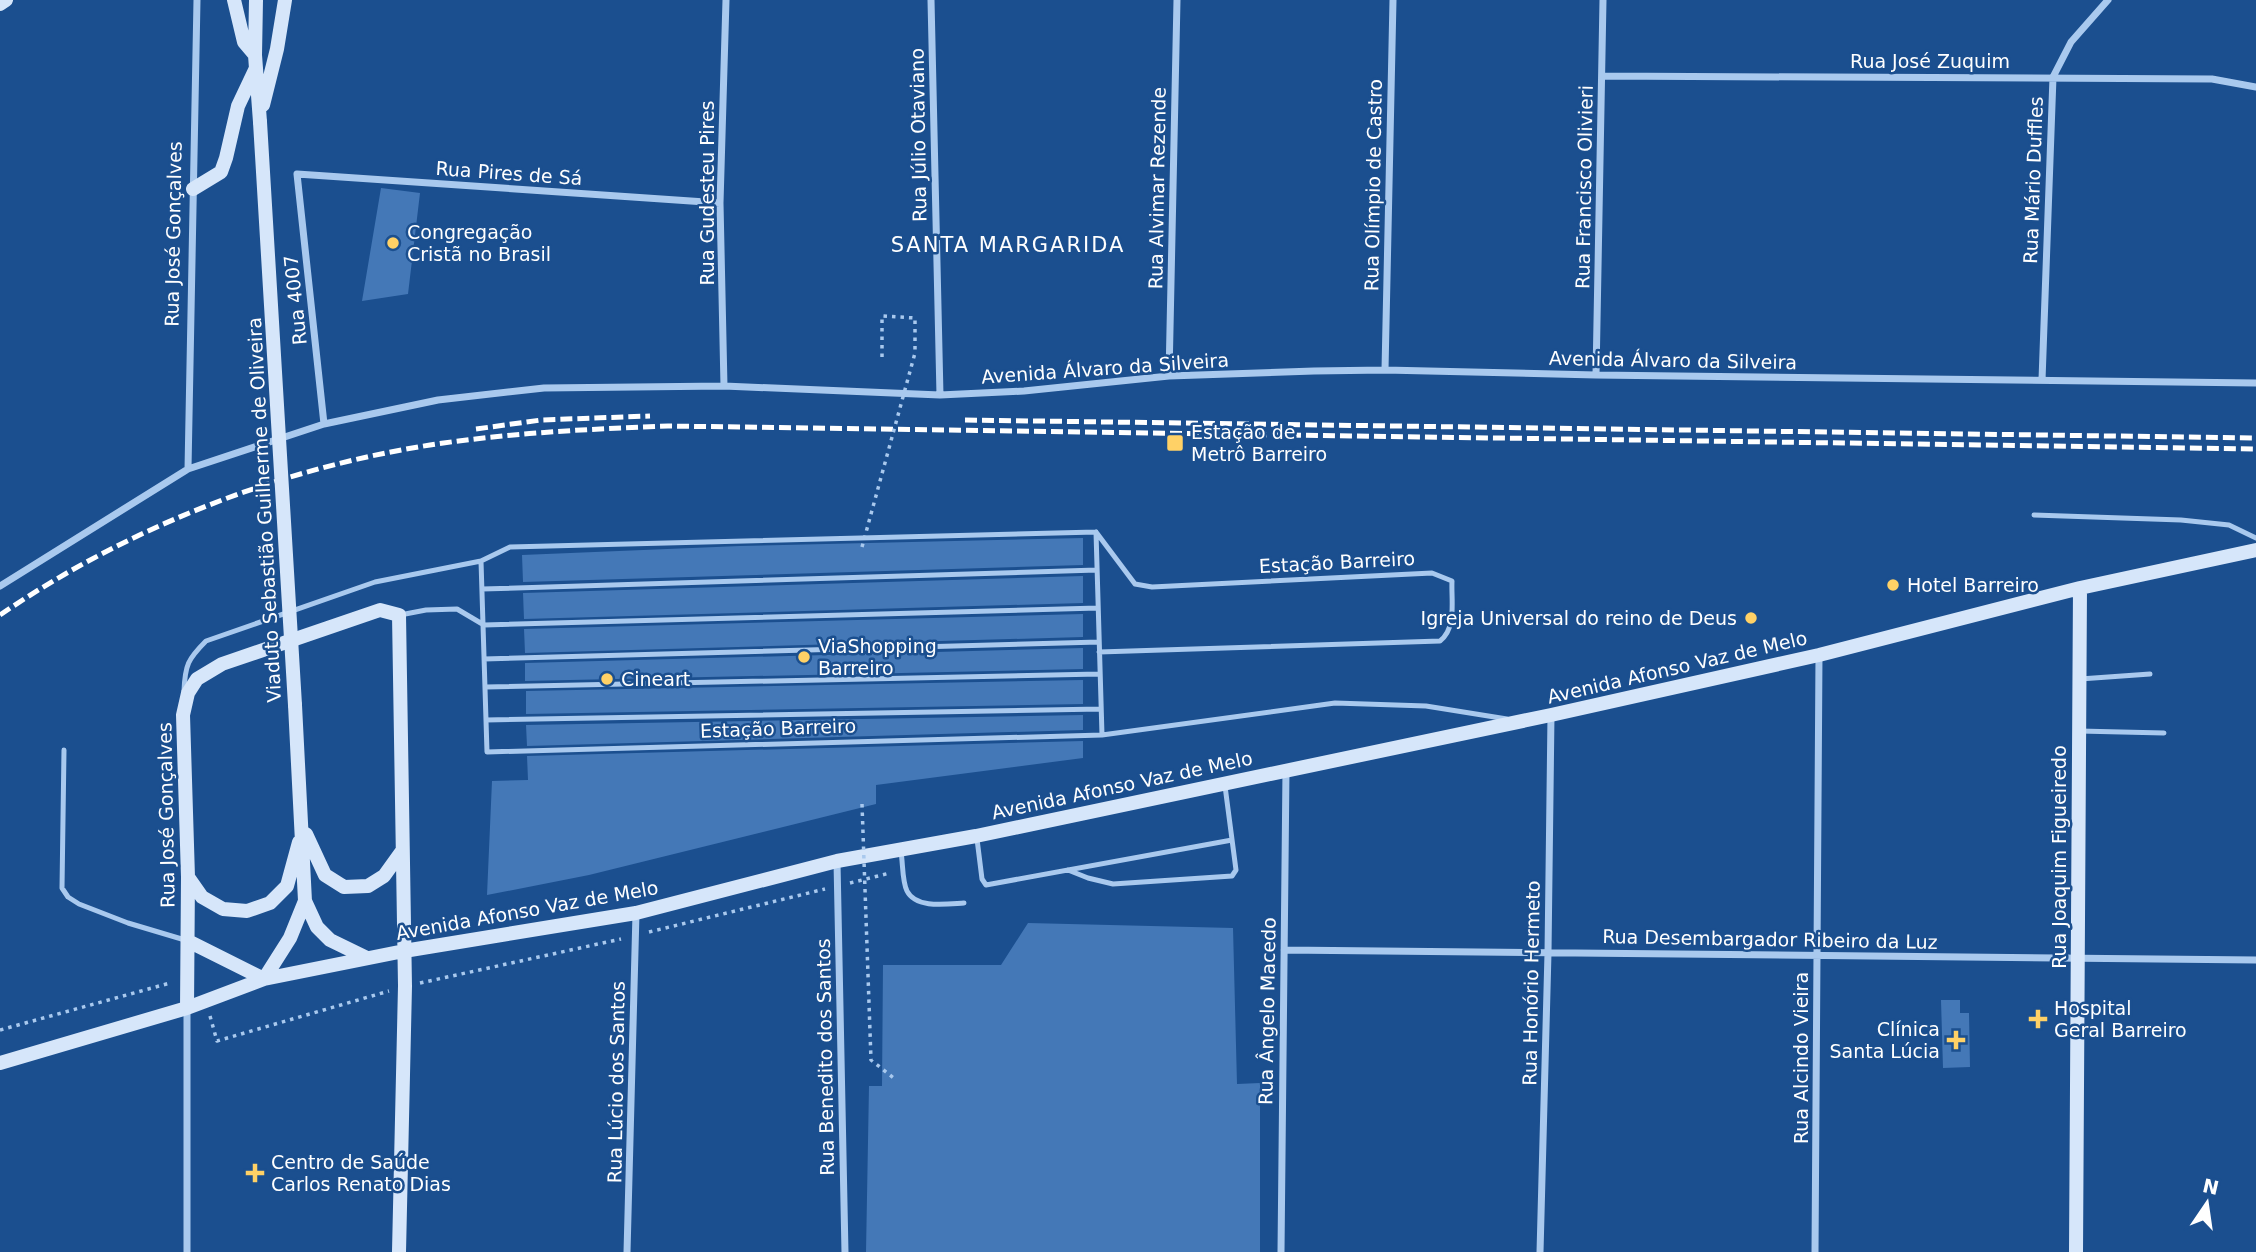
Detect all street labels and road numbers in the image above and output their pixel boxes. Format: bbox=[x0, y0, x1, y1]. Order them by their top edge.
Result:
street label: Rua Júlio Otaviano bbox=[905, 48, 931, 222]
street label: Rua José Zuquim bbox=[1850, 50, 2010, 72]
street label: Rua Olímpio de Castro bbox=[1360, 79, 1386, 291]
street label: Rua Francisco Olivieri bbox=[1571, 85, 1597, 289]
street label: Rua Alvimar Rezende bbox=[1144, 87, 1170, 289]
street label: Rua Mário Duffles bbox=[2019, 96, 2047, 264]
street label: Rua Gudesteu Pires bbox=[696, 100, 718, 286]
street label: Rua José Gonçalves bbox=[160, 141, 186, 327]
street label: Rua Pires de Sá bbox=[435, 157, 583, 189]
street label: Rua 4007 bbox=[279, 254, 311, 346]
street label: Viaduto Sebastião Guilherme de Oliveira bbox=[243, 317, 285, 703]
street label: Avenida Álvaro da Silveira bbox=[1549, 347, 1797, 373]
street label: Avenida Álvaro da Silveira bbox=[980, 348, 1230, 388]
street label: Estação Barreiro bbox=[1258, 547, 1416, 577]
street label: Avenida Afonso Vaz de Melo bbox=[1545, 626, 1809, 708]
street label: Estação Barreiro bbox=[700, 714, 856, 742]
street label: Rua José Gonçalves bbox=[153, 722, 179, 908]
street label: Rua Joaquim Figueiredo bbox=[2048, 745, 2070, 969]
street label: Avenida Afonso Vaz de Melo bbox=[990, 747, 1254, 823]
street label: Avenida Afonso Vaz de Melo bbox=[394, 876, 660, 944]
street label: Rua Honório Hermeto bbox=[1518, 880, 1544, 1086]
street label: Rua Ângelo Macedo bbox=[1254, 917, 1280, 1105]
street label: Rua Desembargador Ribeiro da Luz bbox=[1602, 925, 1938, 953]
street label: Rua Benedito dos Santos bbox=[812, 938, 838, 1176]
street label: Rua Alcindo Vieira bbox=[1790, 972, 1812, 1144]
street label: Rua Lúcio dos Santos bbox=[603, 981, 629, 1183]

